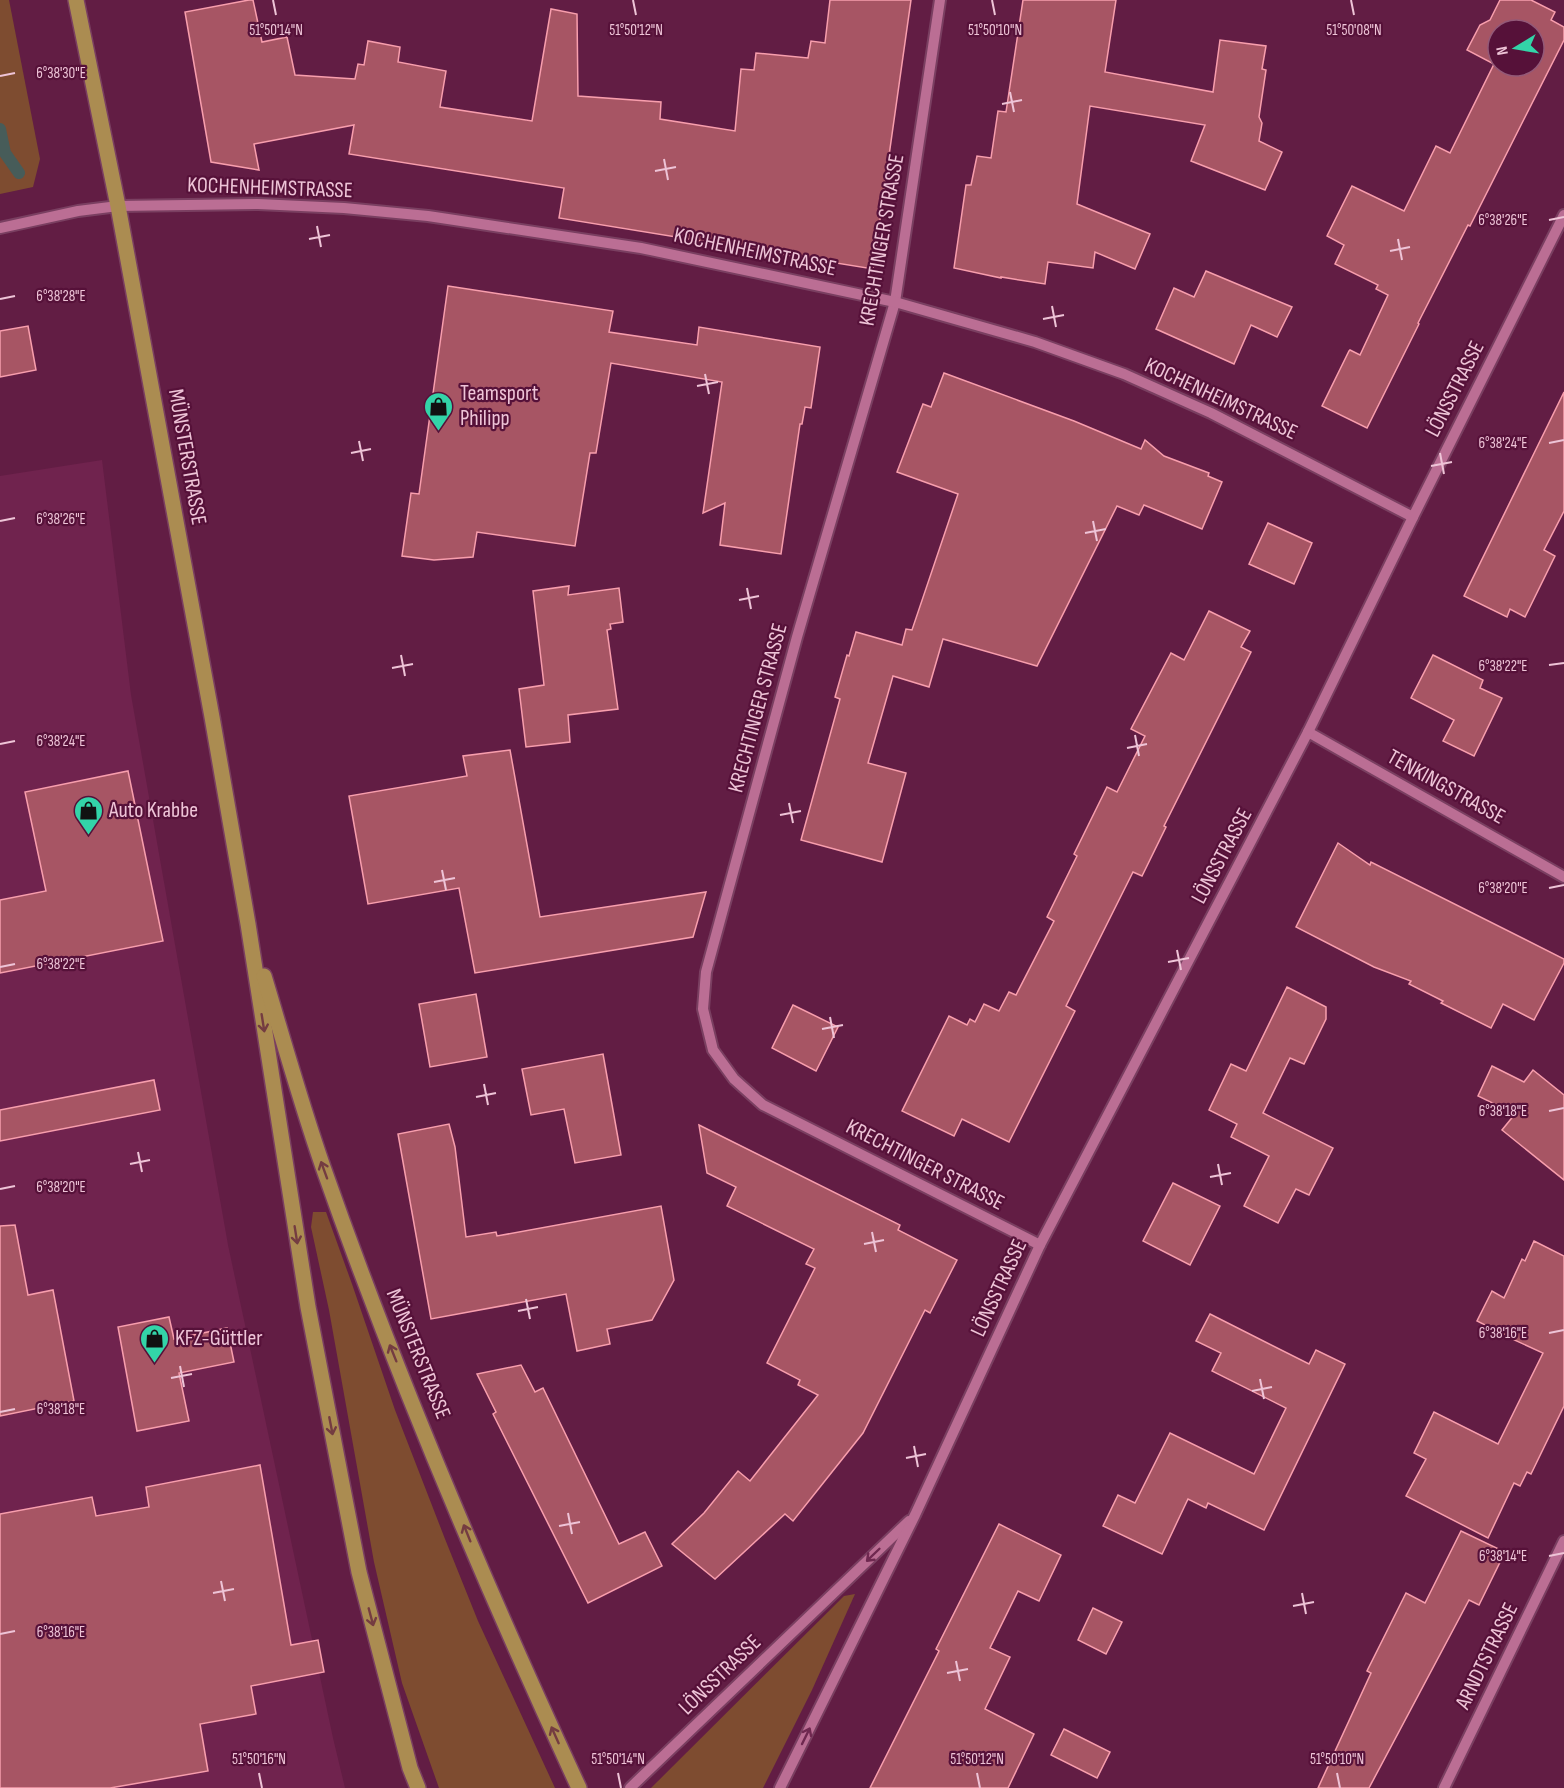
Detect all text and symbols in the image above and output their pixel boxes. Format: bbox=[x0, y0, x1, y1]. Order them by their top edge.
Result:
north arrow bbox=[1486, 18, 1546, 78]
text: 51°50'14"N bbox=[249, 21, 303, 40]
text: 51°50'12"N bbox=[609, 21, 663, 40]
text: 51°50'10"N bbox=[968, 21, 1022, 40]
text: 51°50'08"N bbox=[1326, 21, 1382, 40]
text: N bbox=[1493, 45, 1513, 57]
text: 6°38'30"E bbox=[36, 64, 86, 83]
street label: KRECHTINGER STRASSE bbox=[854, 152, 910, 328]
street label: KOCHENHEIMSTRASSE bbox=[187, 172, 353, 204]
text: 6°38'26"E bbox=[1478, 211, 1528, 230]
street label: KOCHENHEIMSTRASSE bbox=[671, 222, 839, 282]
text: 6°38'28"E bbox=[36, 287, 86, 306]
street label: LÖNSSTRASSE bbox=[1419, 337, 1491, 441]
street label: KOCHENHEIMSTRASSE bbox=[1140, 352, 1302, 446]
place label: Teamsport Philipp bbox=[460, 380, 539, 432]
street label: MÜNSTERSTRASSE bbox=[162, 387, 212, 527]
shop icon: Teamsport Philipp bbox=[423, 390, 455, 432]
text: 6°38'24"E bbox=[1478, 434, 1528, 453]
text: 6°38'26"E bbox=[36, 510, 86, 529]
street label: KRECHTINGER STRASSE bbox=[722, 620, 794, 796]
text: 6°38'22"E bbox=[1478, 657, 1528, 676]
text: 6°38'24"E bbox=[36, 732, 86, 751]
street label: TENKINGSTRASSE bbox=[1382, 743, 1510, 831]
shop icon: Auto Krabbe bbox=[72, 794, 104, 836]
place label: Auto Krabbe bbox=[108, 797, 198, 824]
street label: LÖNSSTRASSE bbox=[1186, 804, 1258, 908]
text: 6°38'20"E bbox=[1478, 879, 1528, 898]
text: 6°38'22"E bbox=[36, 955, 86, 974]
one-way arrow bbox=[258, 1013, 269, 1033]
text: 6°38'18"E bbox=[1479, 1102, 1527, 1121]
street label: KRECHTINGER STRASSE bbox=[841, 1113, 1009, 1217]
one-way arrow bbox=[318, 1161, 329, 1180]
text: 6°38'20"E bbox=[36, 1178, 86, 1197]
one-way arrow bbox=[291, 1224, 302, 1244]
street label: LÖNSSTRASSE bbox=[965, 1235, 1033, 1341]
street label: MÜNSTERSTRASSE bbox=[380, 1285, 456, 1423]
shop icon: KFZ-Güttler bbox=[138, 1322, 170, 1364]
text: 6°38'16"E bbox=[1479, 1324, 1527, 1343]
place label: KFZ-Güttler bbox=[175, 1325, 263, 1352]
one-way arrow bbox=[387, 1344, 398, 1363]
text: 6°38'18"E bbox=[37, 1400, 85, 1419]
one-way arrow bbox=[326, 1416, 337, 1436]
one-way arrow bbox=[461, 1524, 472, 1543]
text: 6°38'14"E bbox=[1479, 1547, 1527, 1566]
one-way arrow bbox=[866, 1548, 881, 1562]
street label: ARNDTSTRASSE bbox=[1449, 1598, 1524, 1715]
one-way arrow bbox=[366, 1607, 377, 1626]
text: 6°38'16"E bbox=[37, 1623, 85, 1642]
street label: LÖNSSTRASSE bbox=[673, 1629, 767, 1721]
one-way arrow bbox=[549, 1726, 560, 1744]
one-way arrow bbox=[800, 1727, 812, 1745]
text: 51°50'16"N bbox=[232, 1750, 286, 1769]
text: 51°50'14"N bbox=[591, 1750, 645, 1769]
text: 51°50'12"N bbox=[950, 1750, 1004, 1769]
text: 51°50'10"N bbox=[1310, 1750, 1364, 1769]

